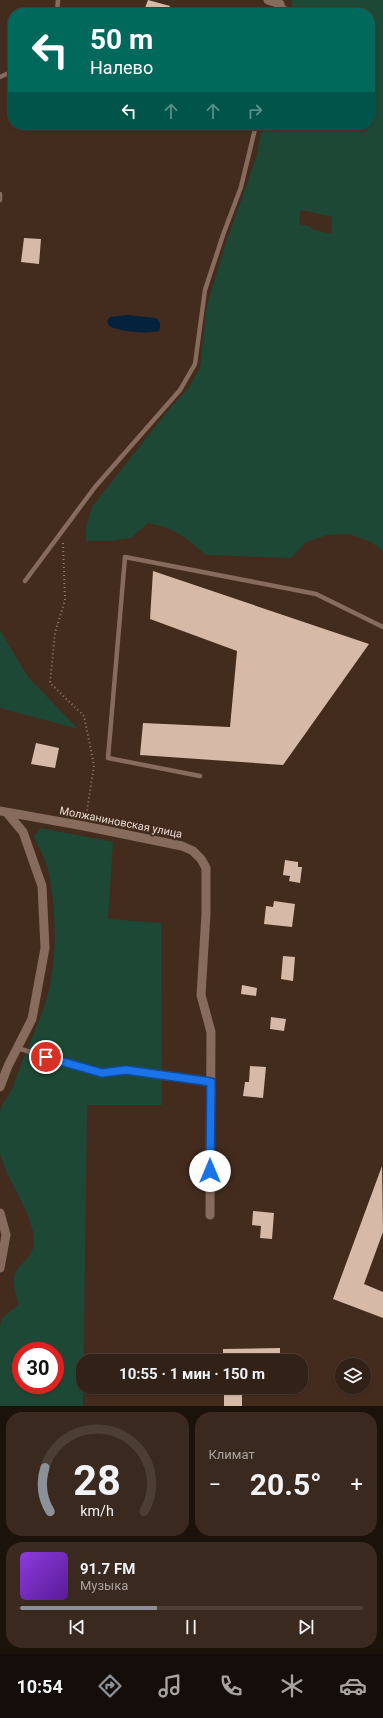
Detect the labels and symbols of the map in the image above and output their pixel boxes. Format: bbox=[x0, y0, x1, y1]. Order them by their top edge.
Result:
street label: Молжаниновская улица bbox=[58, 804, 183, 841]
pin bbox=[29, 1040, 63, 1074]
position arrow bbox=[189, 1150, 231, 1192]
speed limit sign: 30 bbox=[12, 1342, 64, 1394]

